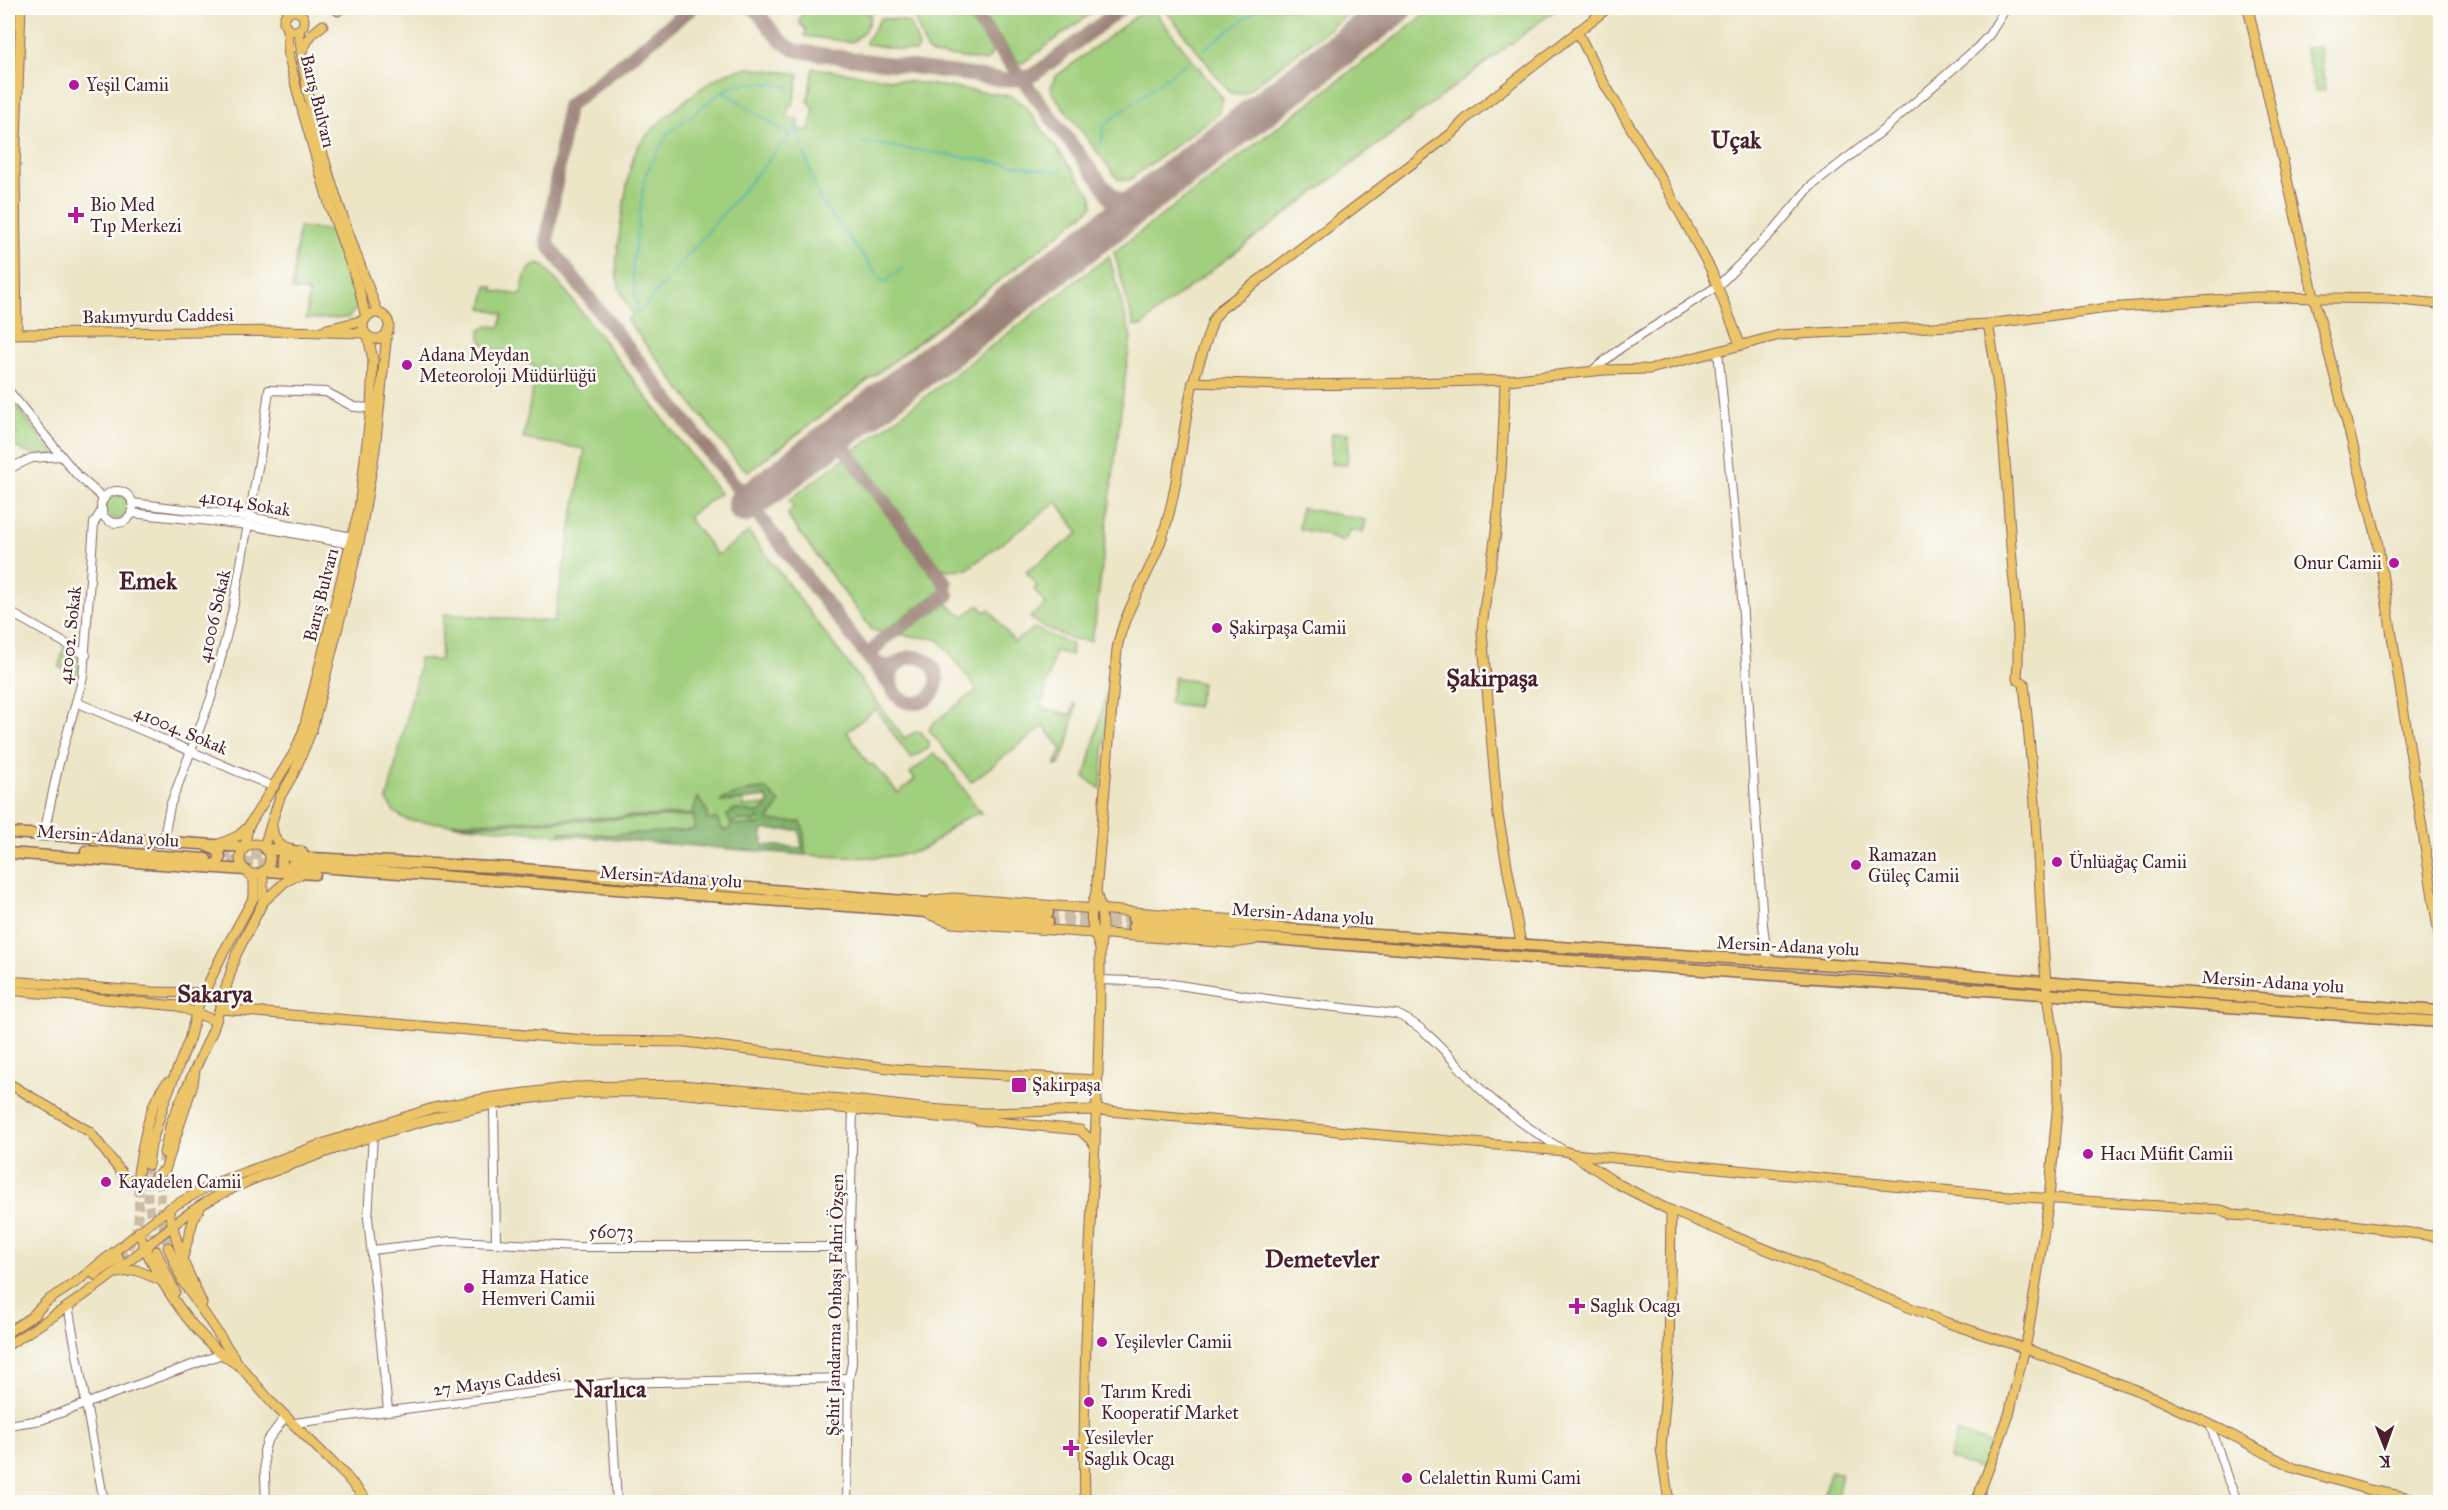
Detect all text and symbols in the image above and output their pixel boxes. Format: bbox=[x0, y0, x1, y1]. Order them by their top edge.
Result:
street label: Barış Bulvarı bbox=[296, 52, 340, 150]
place label: Yeşil Camii bbox=[86, 74, 169, 96]
marker: Yeşil Camii bbox=[67, 78, 81, 92]
district label: Uçak bbox=[1711, 125, 1762, 155]
place label: Bio Med Tıp Merkezi bbox=[90, 194, 182, 237]
marker: Bio Med Tıp Merkezi bbox=[67, 206, 85, 224]
street label: Bakımyurdu Caddesi bbox=[82, 304, 234, 328]
place label: Adana Meydan Meteoroloji Müdürlüğü bbox=[418, 344, 597, 388]
marker: Adana Meydan Meteoroloji Müdürlüğü bbox=[400, 358, 414, 372]
street label: 41014 Sokak bbox=[198, 485, 293, 521]
street label: Barış Bulvarı bbox=[299, 546, 343, 644]
place label: Onur Camii bbox=[2294, 552, 2382, 574]
marker: Onur Camii bbox=[2387, 556, 2401, 570]
district label: Emek bbox=[119, 566, 178, 596]
street label: 41006 Sokak bbox=[193, 567, 236, 665]
street label: 41002. Sokak bbox=[54, 584, 86, 685]
place label: Şakirpaşa Camii bbox=[1229, 617, 1347, 639]
marker: Şakirpaşa Camii bbox=[1210, 621, 1224, 635]
district label: Şakirpaşa bbox=[1446, 663, 1539, 693]
street label: 41004. Sokak bbox=[131, 700, 232, 760]
street label: Mersin-Adana yolu bbox=[36, 820, 180, 852]
place label: Ramazan Güleç Camii bbox=[1868, 844, 1959, 887]
place label: Ünlüağaç Camii bbox=[2069, 850, 2187, 874]
marker: Ünlüağaç Camii bbox=[2050, 855, 2064, 869]
marker: Ramazan Güleç Camii bbox=[1849, 858, 1863, 872]
street label: Mersin-Adana yolu bbox=[599, 861, 743, 893]
street label: Mersin-Adana yolu bbox=[1231, 898, 1375, 930]
street label: Mersin-Adana yolu bbox=[1716, 931, 1860, 961]
street label: Mersin-Adana yolu bbox=[2201, 966, 2345, 998]
district label: Sakarya bbox=[177, 979, 254, 1009]
place label: Şakirpaşa bbox=[1032, 1074, 1101, 1096]
marker: Şakirpaşa bbox=[1010, 1076, 1028, 1094]
place label: Hacı Müfit Camii bbox=[2100, 1143, 2233, 1165]
marker: Hacı Müfit Camii bbox=[2081, 1147, 2095, 1161]
place label: Kayadelen Camii bbox=[118, 1171, 242, 1193]
street label: Şehit Jandarma Onbaşı Fahri Özşen bbox=[821, 1173, 849, 1436]
marker: Kayadelen Camii bbox=[99, 1175, 113, 1189]
street label: 56073 bbox=[589, 1221, 633, 1243]
district label: Demetevler bbox=[1265, 1244, 1380, 1274]
place label: Hamza Hatice Hemveri Camii bbox=[481, 1267, 595, 1310]
marker: Hamza Hatice Hemveri Camii bbox=[462, 1281, 476, 1295]
place label: Saglık Ocagı bbox=[1590, 1295, 1681, 1318]
marker: Saglık Ocagı bbox=[1568, 1297, 1586, 1315]
place label: Yeşilevler Camii bbox=[1114, 1331, 1232, 1353]
marker: Yeşilevler Camii bbox=[1095, 1335, 1109, 1349]
street label: 27 Mayıs Caddesi bbox=[432, 1363, 562, 1401]
district label: Narlıca bbox=[574, 1374, 647, 1404]
place label: Tarım Kredi Kooperatif Market bbox=[1101, 1381, 1240, 1424]
marker: Tarım Kredi Kooperatif Market bbox=[1082, 1395, 1096, 1409]
north arrow bbox=[2355, 1417, 2415, 1477]
place label: Yesilevler Saglık Ocagı bbox=[1084, 1427, 1175, 1471]
marker: Yesilevler Saglık Ocagı bbox=[1062, 1439, 1080, 1457]
text: K bbox=[2379, 1452, 2391, 1471]
place label: Celalettin Rumi Cami bbox=[1419, 1467, 1581, 1489]
marker: Celalettin Rumi Cami bbox=[1400, 1471, 1414, 1485]

